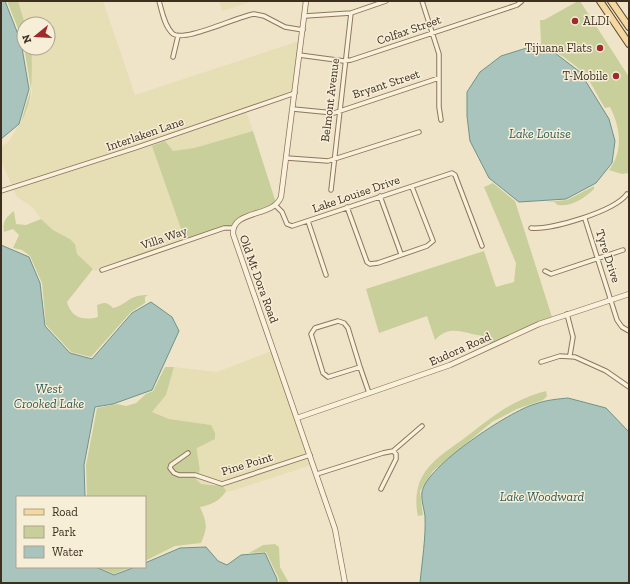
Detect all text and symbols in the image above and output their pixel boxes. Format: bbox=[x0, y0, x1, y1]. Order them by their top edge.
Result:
street label: Colfax Street bbox=[375, 12, 444, 48]
place label: ALDI bbox=[583, 14, 610, 28]
north arrow bbox=[16, 16, 56, 56]
marker: ALDI bbox=[570, 16, 580, 26]
text: N bbox=[19, 32, 34, 45]
place label: Tijuana Flats bbox=[525, 41, 592, 56]
marker: Tijuana Flats bbox=[595, 43, 605, 53]
street label: Belmont Avenue bbox=[318, 57, 342, 143]
street label: Bryant Street bbox=[351, 66, 422, 101]
place label: T-Mobile bbox=[563, 69, 608, 83]
marker: T-Mobile bbox=[611, 71, 621, 81]
street label: Interlaken Lane bbox=[104, 114, 186, 154]
water label: Lake Louise bbox=[509, 126, 571, 141]
street label: Lake Louise Drive bbox=[311, 172, 402, 215]
street label: Villa Way bbox=[138, 223, 190, 253]
street label: Tyre Drive bbox=[593, 228, 623, 285]
street label: Old Mt Dora Road bbox=[237, 233, 282, 325]
street label: Eudora Road bbox=[427, 329, 493, 369]
water label: West Crooked Lake bbox=[14, 381, 85, 411]
street label: Pine Point bbox=[220, 449, 275, 478]
water label: Lake Woodward bbox=[500, 489, 585, 504]
legend bbox=[16, 496, 146, 568]
text: Road bbox=[52, 505, 78, 519]
text: Park bbox=[52, 525, 77, 539]
text: Water bbox=[52, 545, 84, 559]

